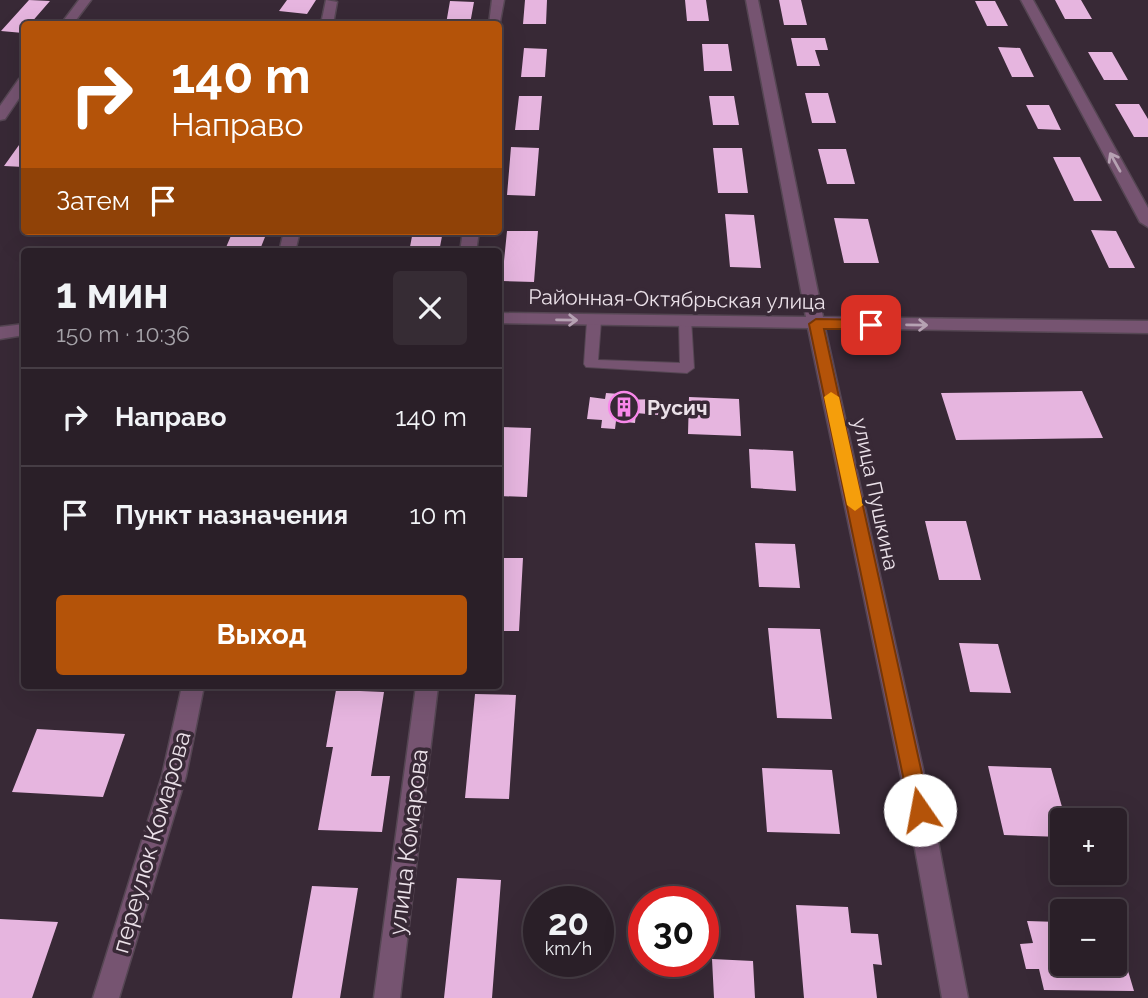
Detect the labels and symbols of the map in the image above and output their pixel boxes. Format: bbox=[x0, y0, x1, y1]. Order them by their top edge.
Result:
one-way arrow bbox=[1108, 153, 1122, 173]
street label: Районная-Октябрьская улица bbox=[528, 284, 826, 314]
pin bbox=[841, 295, 901, 355]
one-way arrow bbox=[555, 313, 578, 327]
one-way arrow bbox=[905, 318, 928, 332]
building icon: Русич bbox=[607, 390, 641, 424]
place label: Русич bbox=[647, 395, 708, 420]
street label: улица Пушкина bbox=[848, 416, 904, 572]
street label: переулок Комарова bbox=[105, 728, 197, 956]
street label: улица Комарова bbox=[382, 747, 434, 937]
position arrow bbox=[883, 773, 957, 847]
speed limit sign: 30 bbox=[628, 886, 719, 977]

